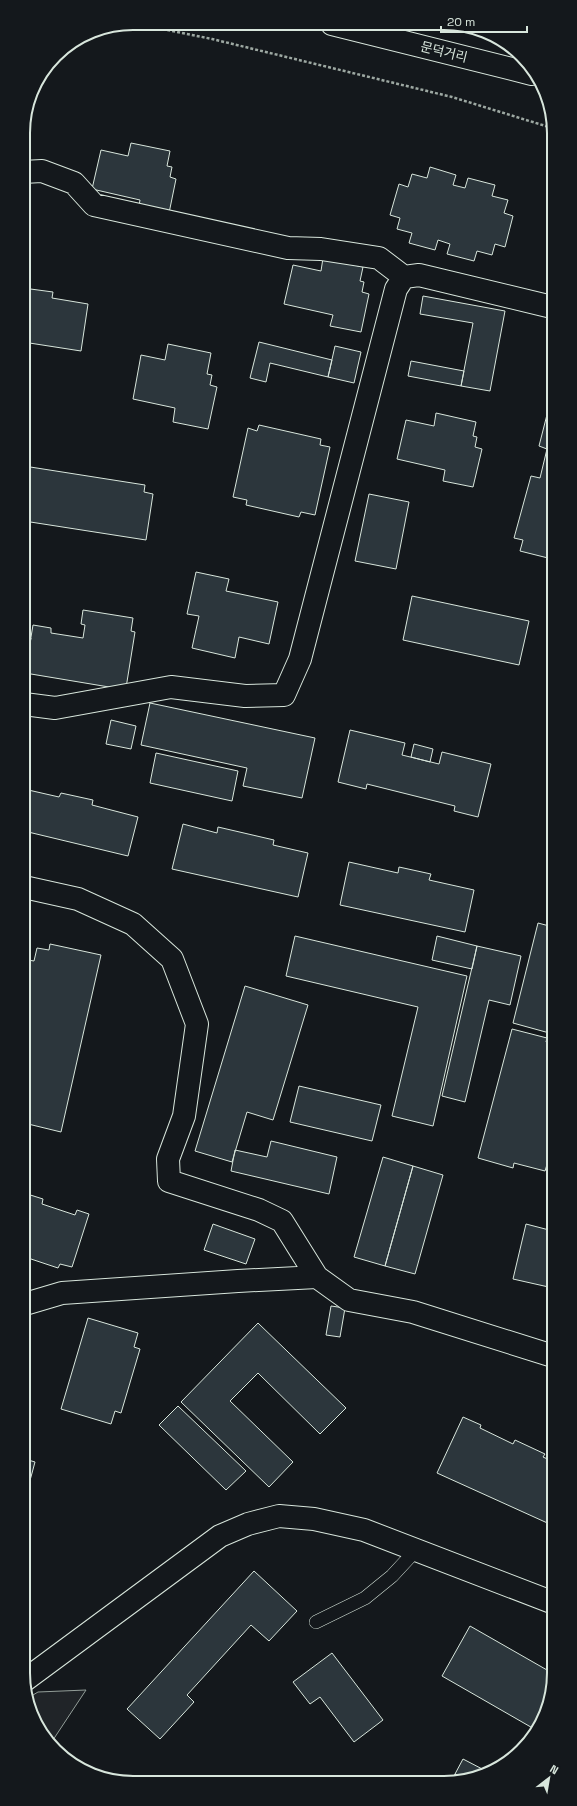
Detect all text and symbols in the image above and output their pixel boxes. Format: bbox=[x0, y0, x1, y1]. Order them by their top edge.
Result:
scale bar bbox=[441, 8, 527, 34]
text: 20 m bbox=[447, 14, 475, 30]
street label: 문덕거리 bbox=[419, 38, 469, 66]
north arrow bbox=[529, 1758, 569, 1798]
text: N bbox=[547, 1762, 561, 1777]

